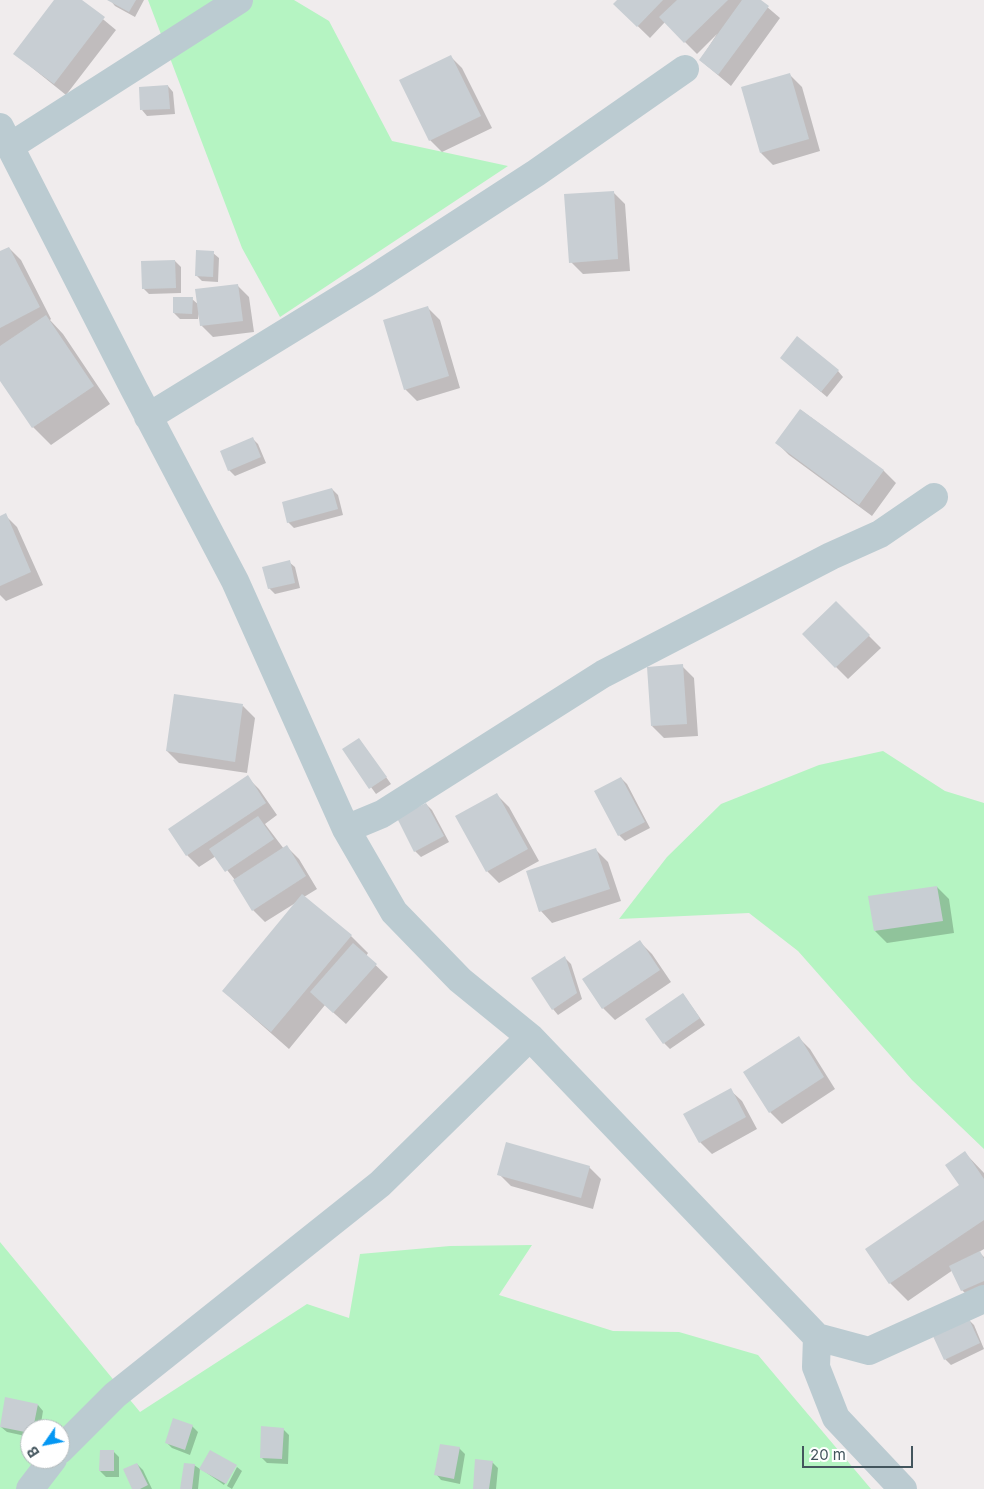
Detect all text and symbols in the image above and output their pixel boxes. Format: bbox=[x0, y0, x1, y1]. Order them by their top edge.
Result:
north arrow bbox=[20, 1419, 70, 1469]
scale bar bbox=[804, 1436, 915, 1468]
text: B bbox=[23, 1443, 42, 1460]
text: 20 m bbox=[810, 1445, 846, 1464]

